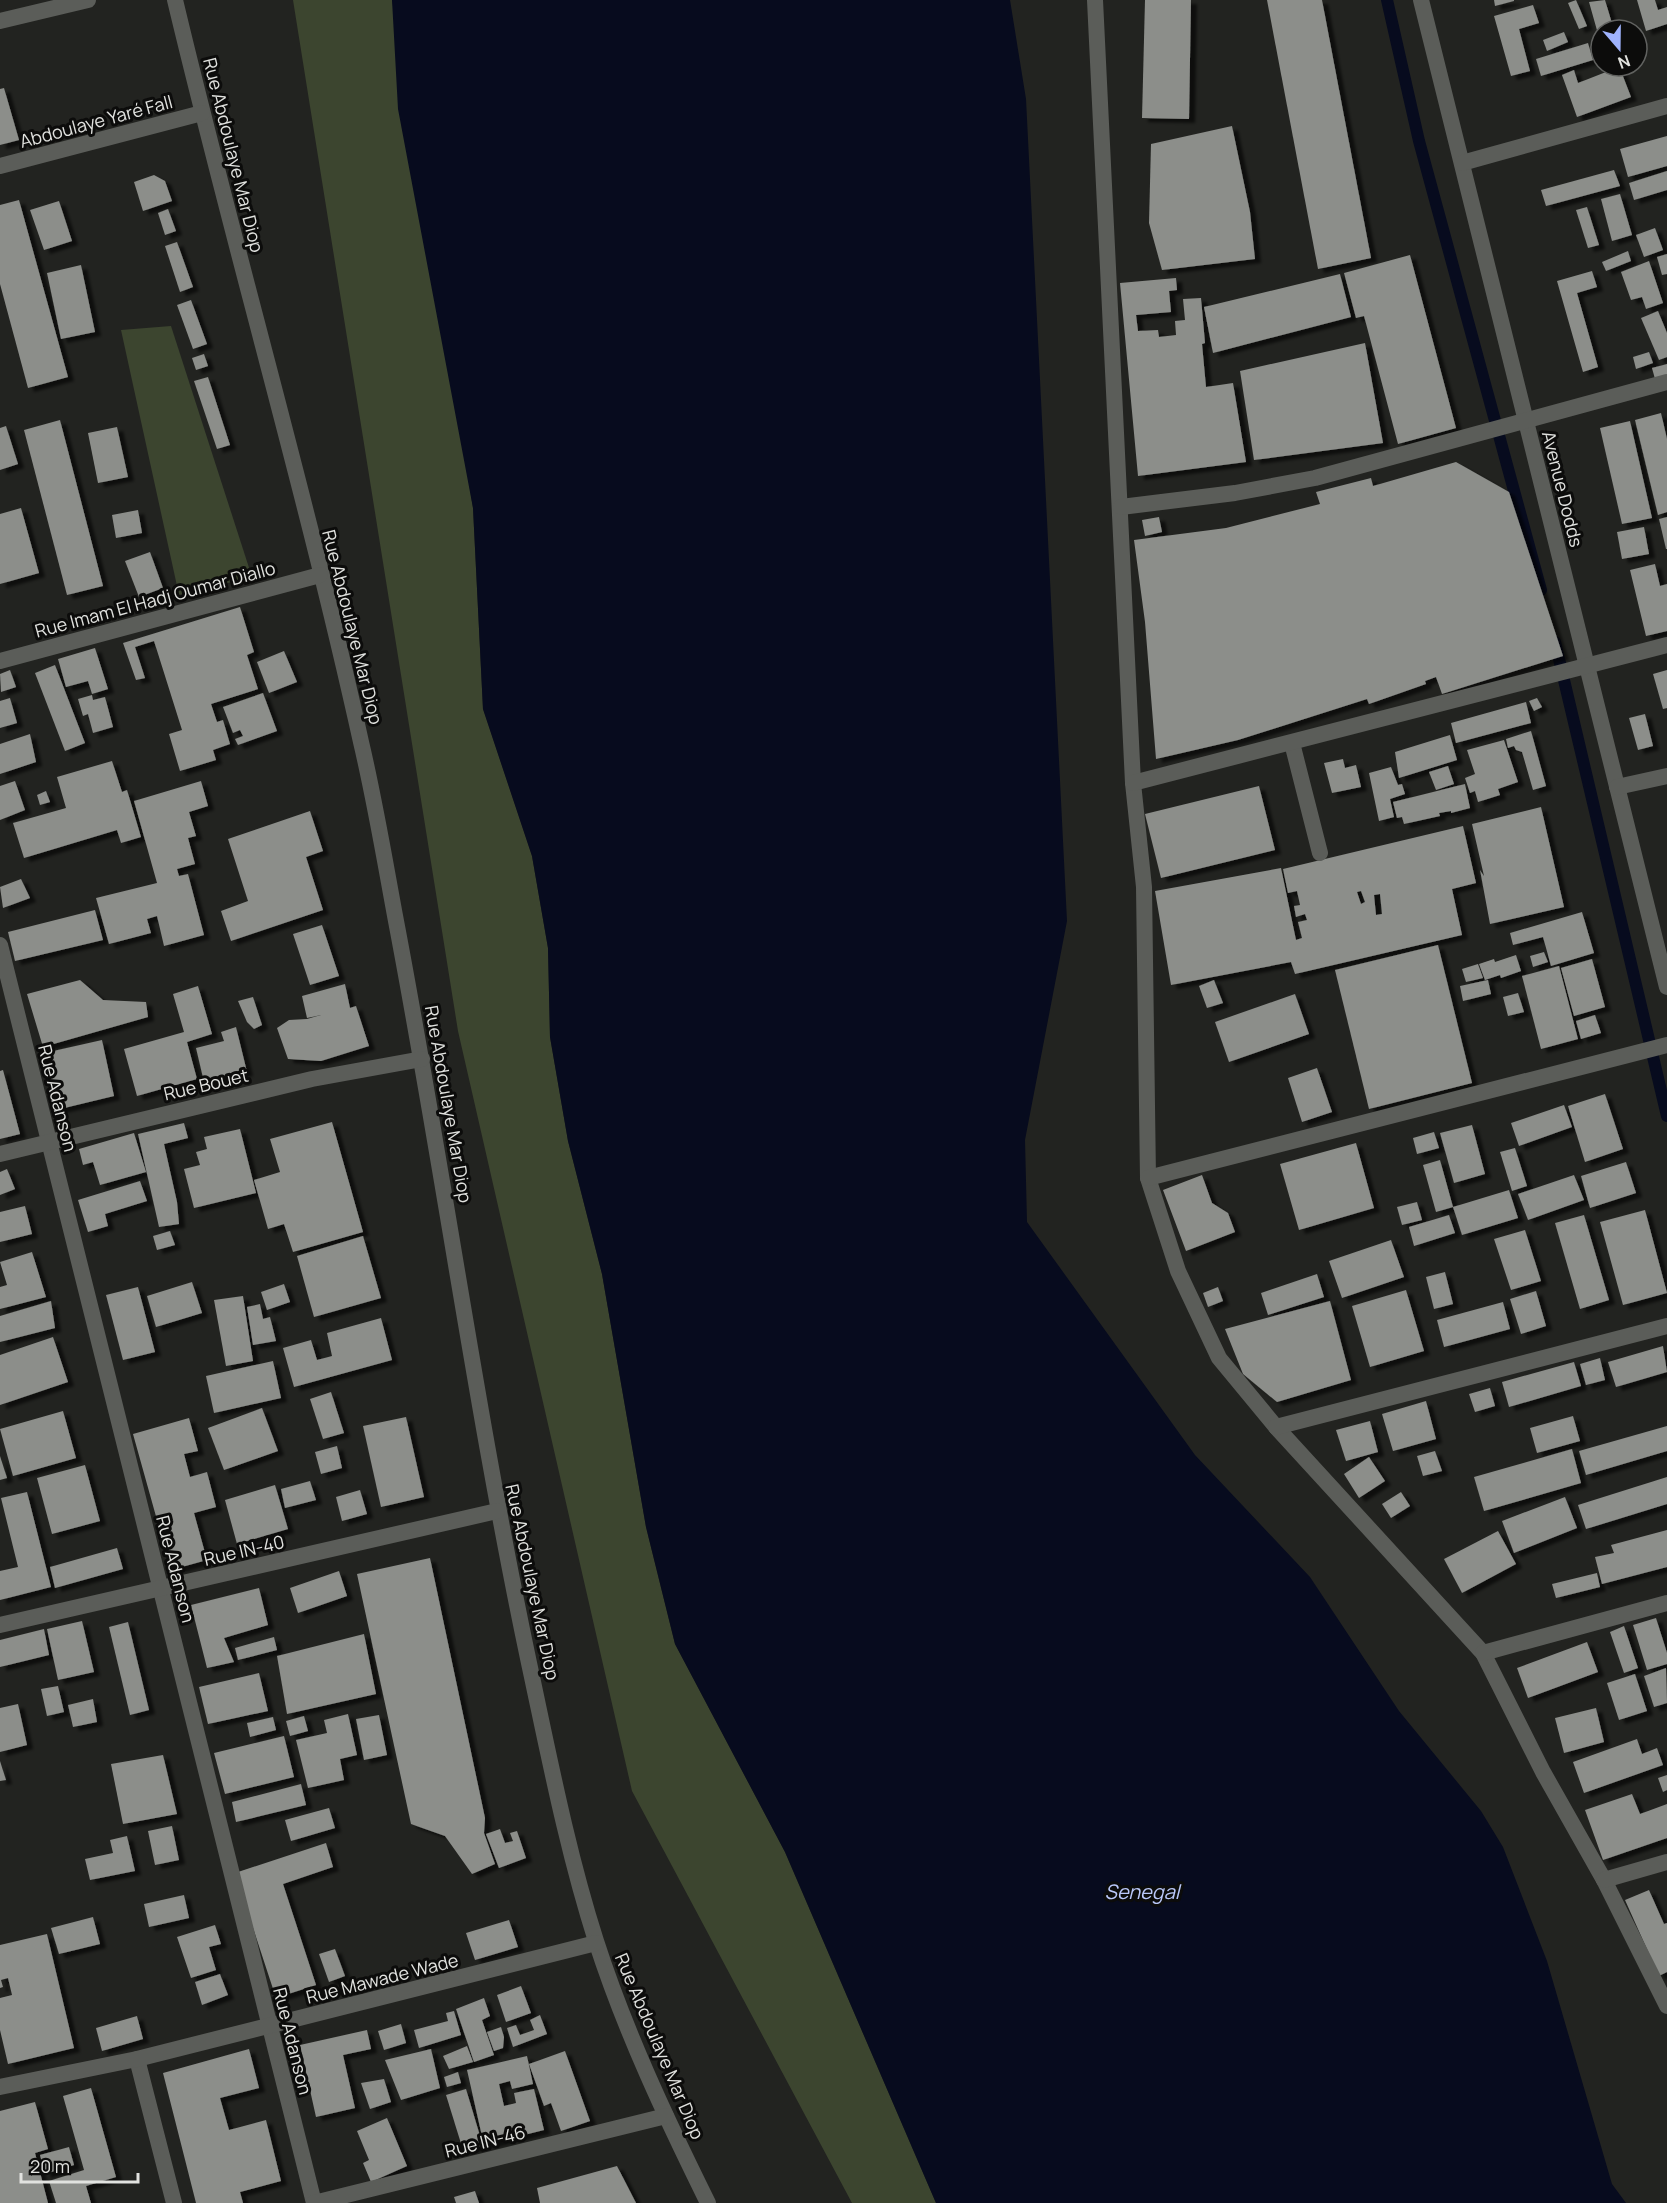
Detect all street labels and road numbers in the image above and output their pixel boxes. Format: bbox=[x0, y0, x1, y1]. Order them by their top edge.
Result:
street label: Rue Abdoulaye Mar Diop bbox=[198, 55, 270, 255]
street label: Abdoulaye Yaré Fall bbox=[17, 89, 175, 153]
street label: Avenue Dodds bbox=[1537, 428, 1589, 550]
street label: Rue Abdoulaye Mar Diop bbox=[317, 527, 389, 727]
street label: Rue Imam El Hadj Oumar Diallo bbox=[32, 555, 278, 643]
street label: Rue Abdoulaye Mar Diop bbox=[420, 1003, 478, 1205]
street label: Rue Adanson bbox=[33, 1042, 83, 1154]
street label: Rue Bouet bbox=[161, 1063, 251, 1105]
street label: Rue Abdoulaye Mar Diop bbox=[500, 1482, 566, 1682]
street label: Rue Adanson bbox=[151, 1513, 201, 1625]
street label: Rue IN-40 bbox=[201, 1529, 287, 1571]
street label: Rue Mawade Wade bbox=[303, 1947, 461, 2009]
street label: Rue Abdoulaye Mar Diop bbox=[610, 1949, 710, 2143]
street label: Rue Adanson bbox=[268, 1985, 318, 2097]
street label: Rue IN-46 bbox=[442, 2119, 528, 2163]

